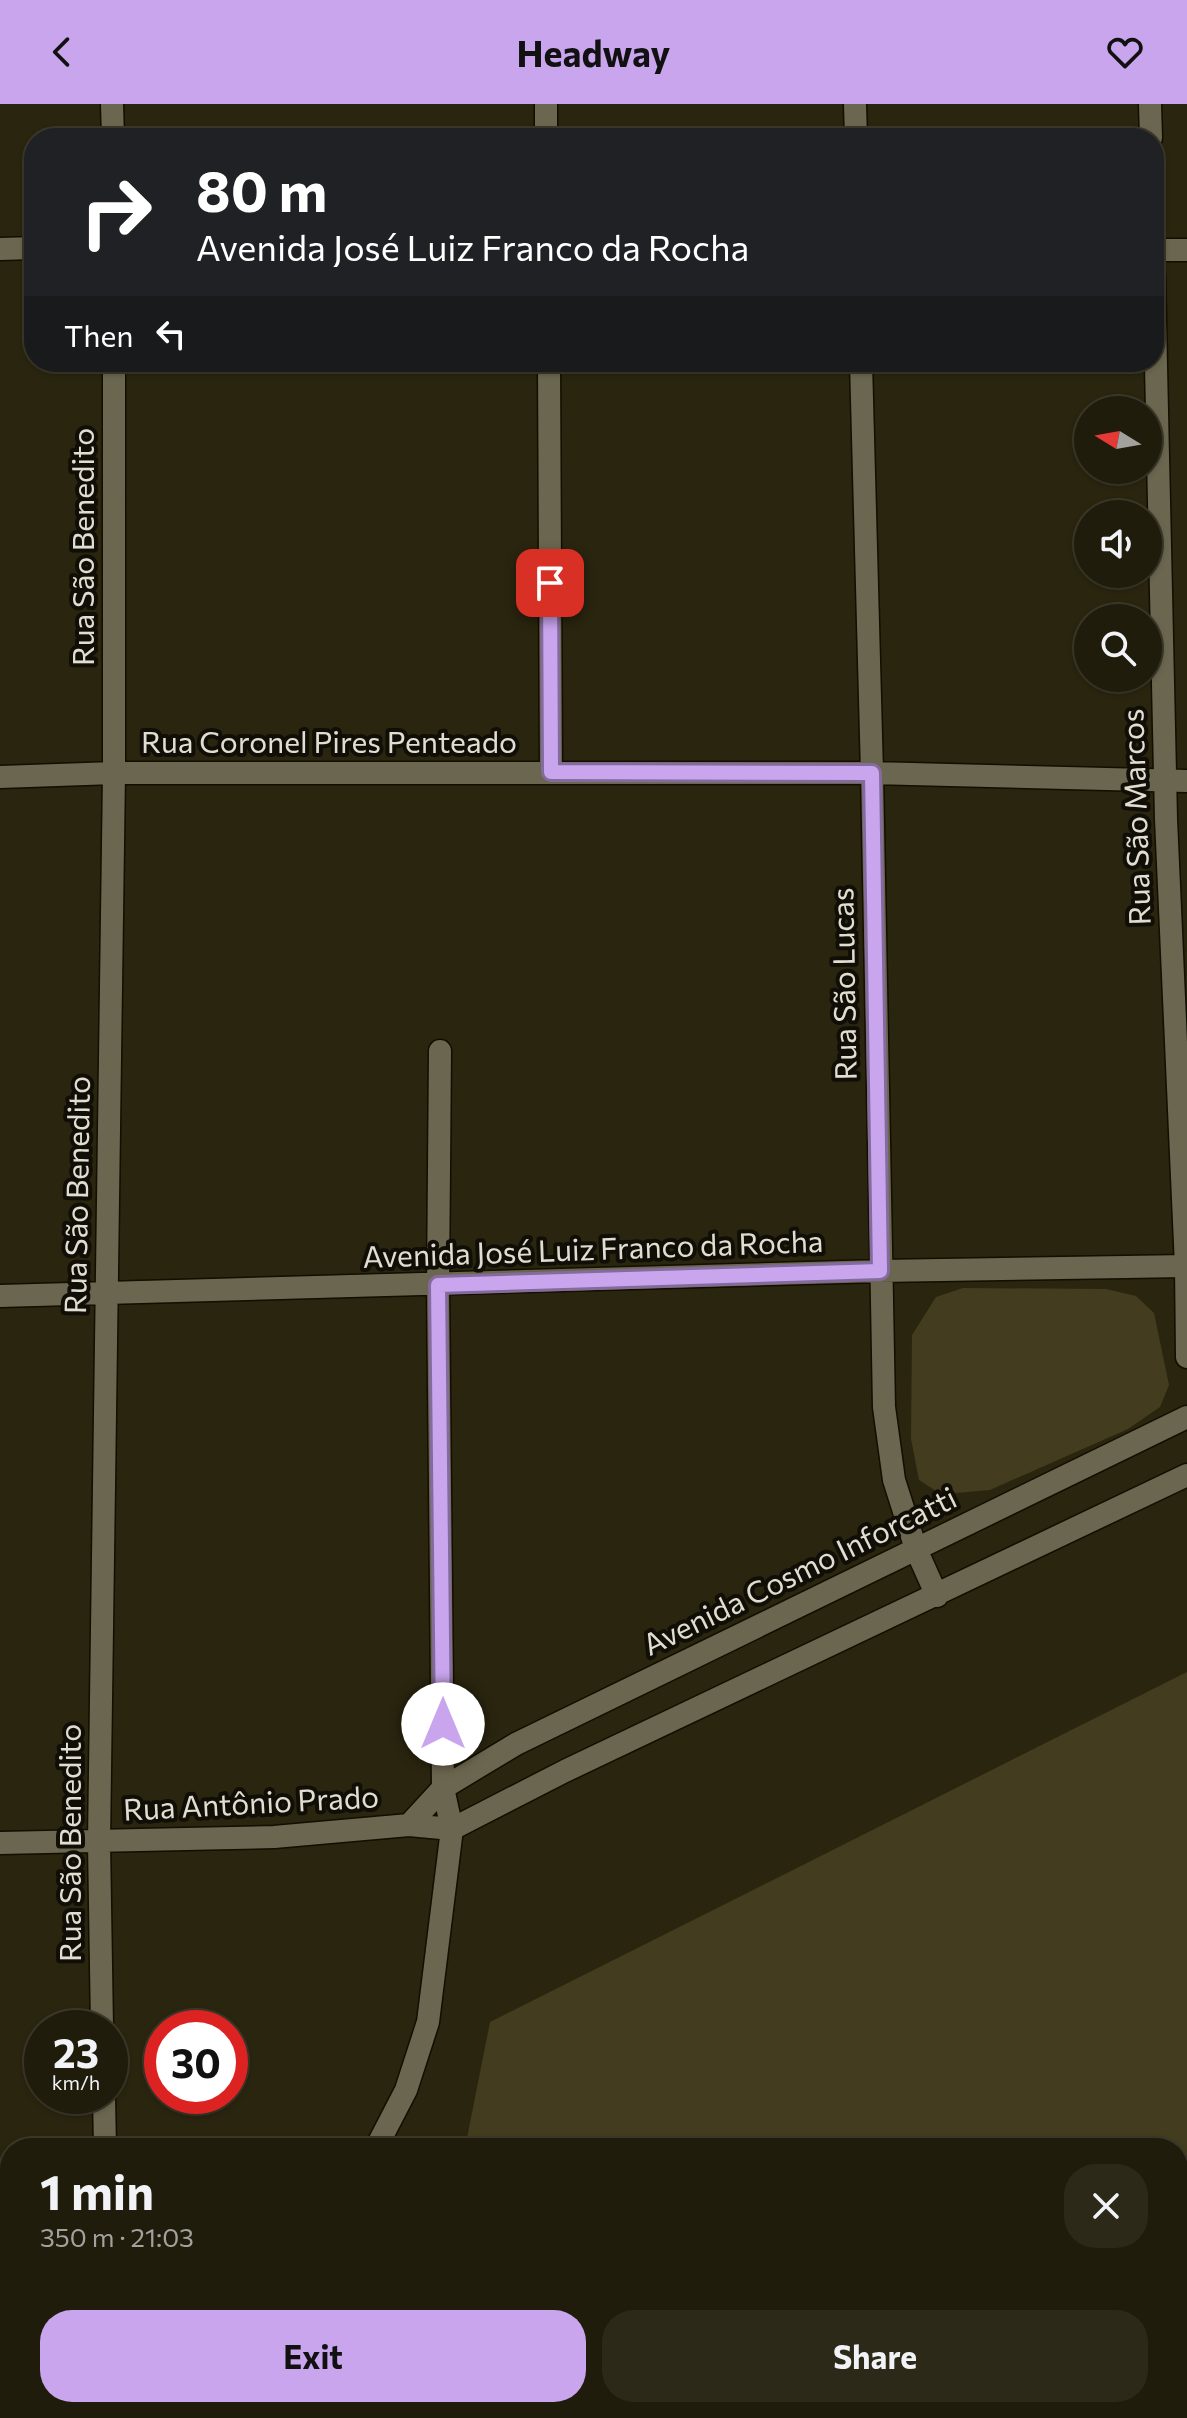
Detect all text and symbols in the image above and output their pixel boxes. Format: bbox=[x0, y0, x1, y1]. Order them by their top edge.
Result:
icon: back bbox=[40, 30, 84, 74]
text: Headway bbox=[517, 30, 670, 74]
icon: heart bbox=[1103, 30, 1147, 74]
text: 80 m bbox=[196, 155, 327, 224]
icon: right bbox=[64, 160, 168, 264]
text: Avenida José Luiz Franco da Rocha bbox=[196, 224, 749, 268]
icon: left bbox=[149, 312, 193, 356]
text: Then bbox=[64, 316, 133, 353]
north arrow bbox=[1074, 396, 1162, 484]
map controls bbox=[1074, 396, 1162, 692]
street label: Rua São Benedito bbox=[63, 428, 100, 666]
button: sound bbox=[1074, 500, 1162, 588]
pin bbox=[516, 549, 584, 617]
icon: arrive bbox=[528, 561, 572, 605]
button: search bbox=[1074, 604, 1162, 692]
street label: Rua São Marcos bbox=[1112, 708, 1157, 926]
street label: Rua Coronel Pires Penteado bbox=[141, 722, 517, 759]
street label: Rua São Lucas bbox=[822, 887, 863, 1081]
street label: Rua São Benedito bbox=[55, 1076, 96, 1314]
street label: Avenida José Luiz Franco da Rocha bbox=[362, 1221, 824, 1274]
street label: Avenida Cosmo Inforcatti bbox=[636, 1478, 962, 1662]
position arrow bbox=[401, 1682, 485, 1766]
street label: Rua São Benedito bbox=[50, 1724, 87, 1962]
street label: Rua Antônio Prado bbox=[122, 1776, 380, 1827]
speed limit sign: 30 bbox=[144, 2010, 248, 2114]
text: 23 bbox=[53, 2027, 99, 2076]
text: km/h bbox=[52, 2070, 100, 2094]
text: 1 min bbox=[40, 2161, 154, 2220]
button: close bbox=[1064, 2164, 1148, 2248]
text: 350 m · 21:03 bbox=[40, 2221, 194, 2252]
button: Exit bbox=[40, 2310, 586, 2402]
button: Share bbox=[602, 2310, 1148, 2402]

